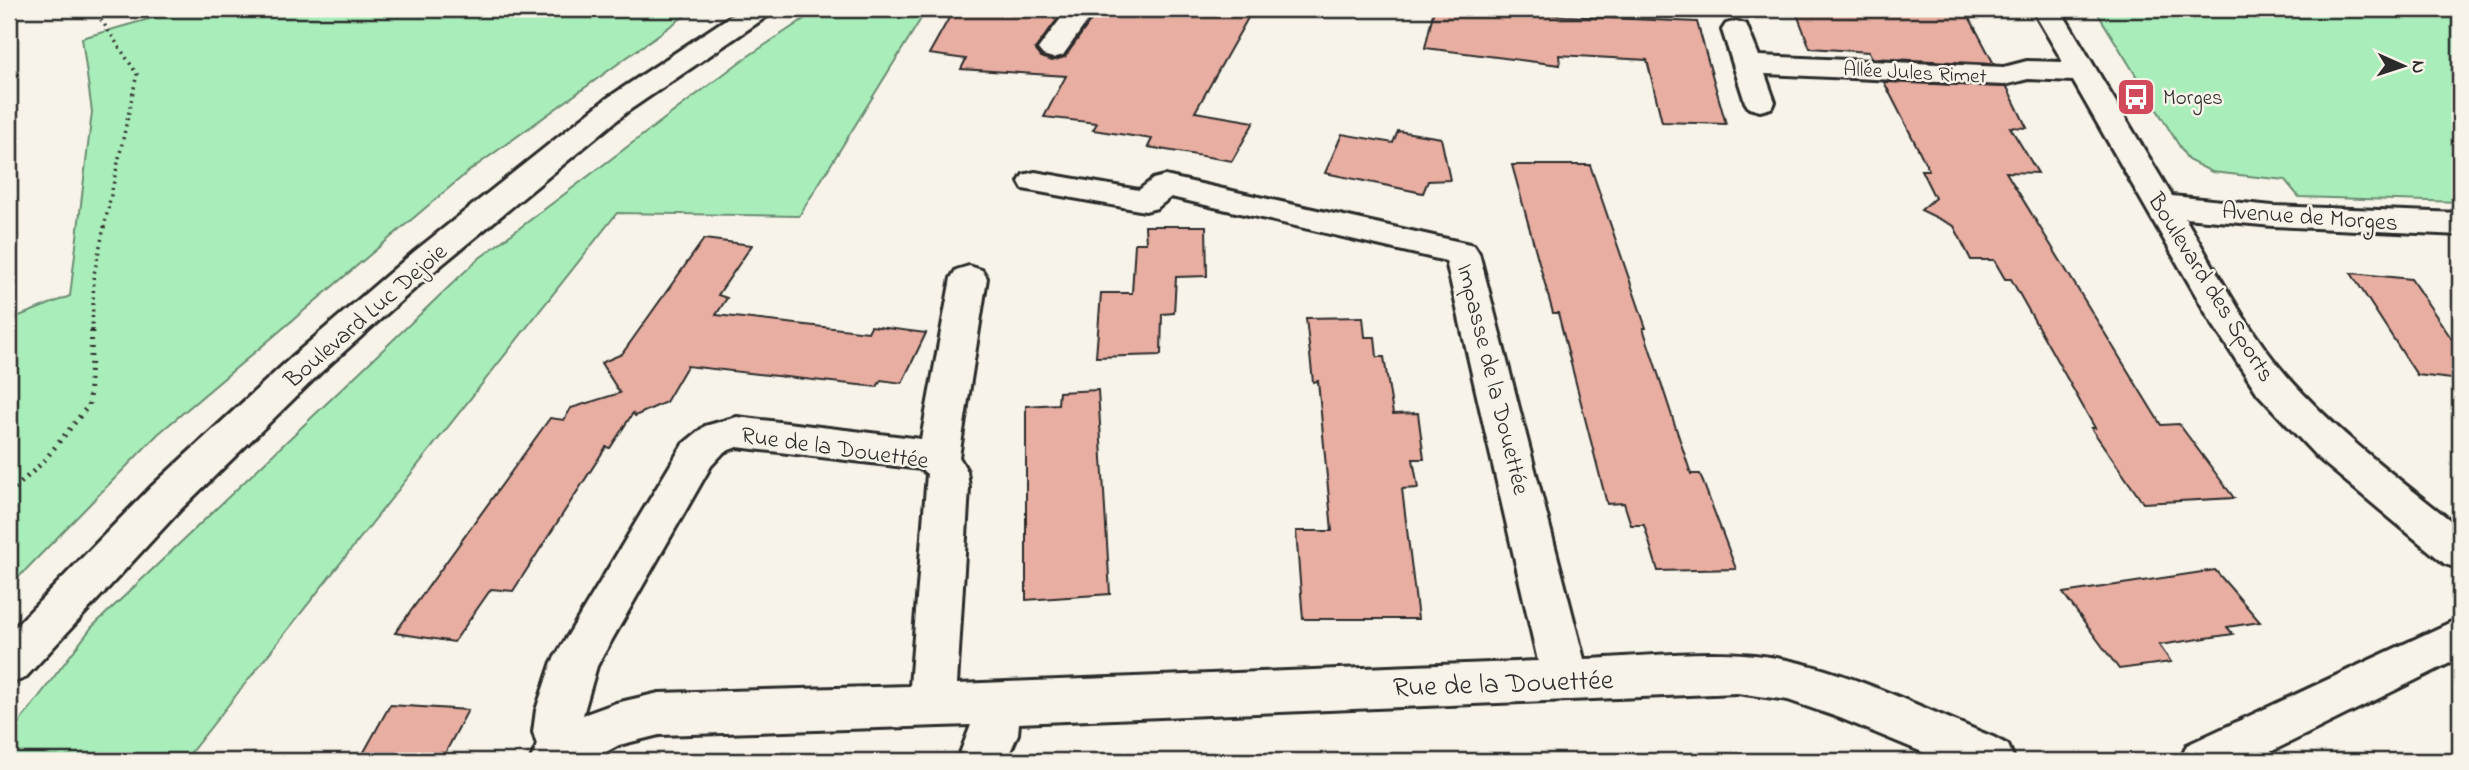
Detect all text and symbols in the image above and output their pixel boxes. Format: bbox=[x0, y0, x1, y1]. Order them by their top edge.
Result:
north arrow bbox=[2368, 32, 2438, 102]
street label: Allée Jules Rimet bbox=[1843, 55, 1987, 93]
text: N bbox=[2404, 60, 2431, 74]
bus stop icon: Morges bbox=[2115, 76, 2157, 118]
place label: Morges bbox=[2163, 84, 2223, 116]
street label: Boulevard des Sports bbox=[2137, 186, 2282, 390]
street label: Avenue de Morges bbox=[2221, 195, 2399, 242]
street label: Boulevard Luc Dejoie bbox=[277, 236, 456, 398]
street label: Impasse de la Douettée bbox=[1446, 260, 1537, 499]
street label: Rue de la Douettée bbox=[739, 419, 931, 480]
street label: Rue de la Douettée bbox=[1392, 661, 1615, 710]

